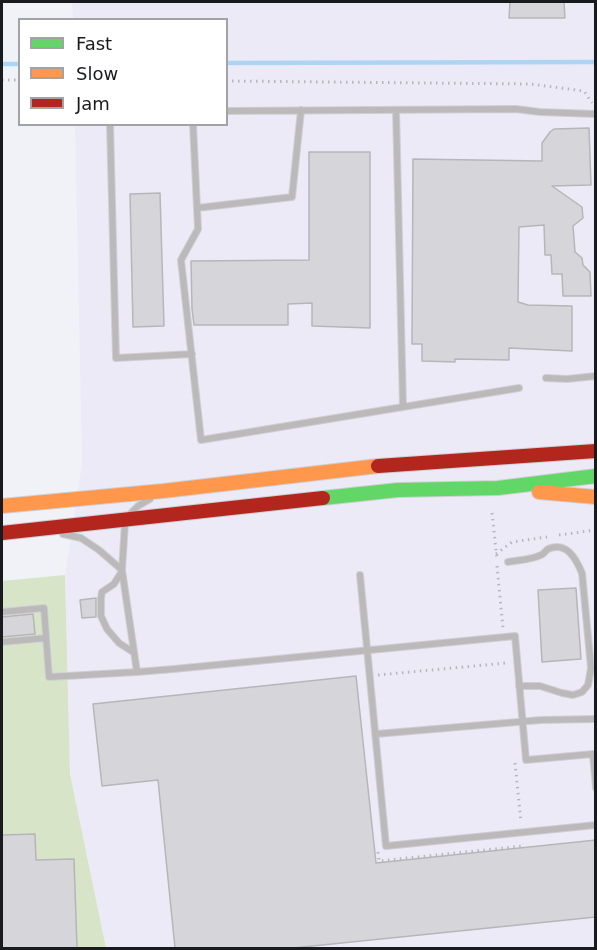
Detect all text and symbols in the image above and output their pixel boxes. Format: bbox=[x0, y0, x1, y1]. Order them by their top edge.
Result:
legend bbox=[18, 18, 228, 126]
text: Fast bbox=[76, 33, 112, 54]
text: Slow bbox=[76, 63, 118, 84]
text: Jam bbox=[76, 93, 110, 114]

